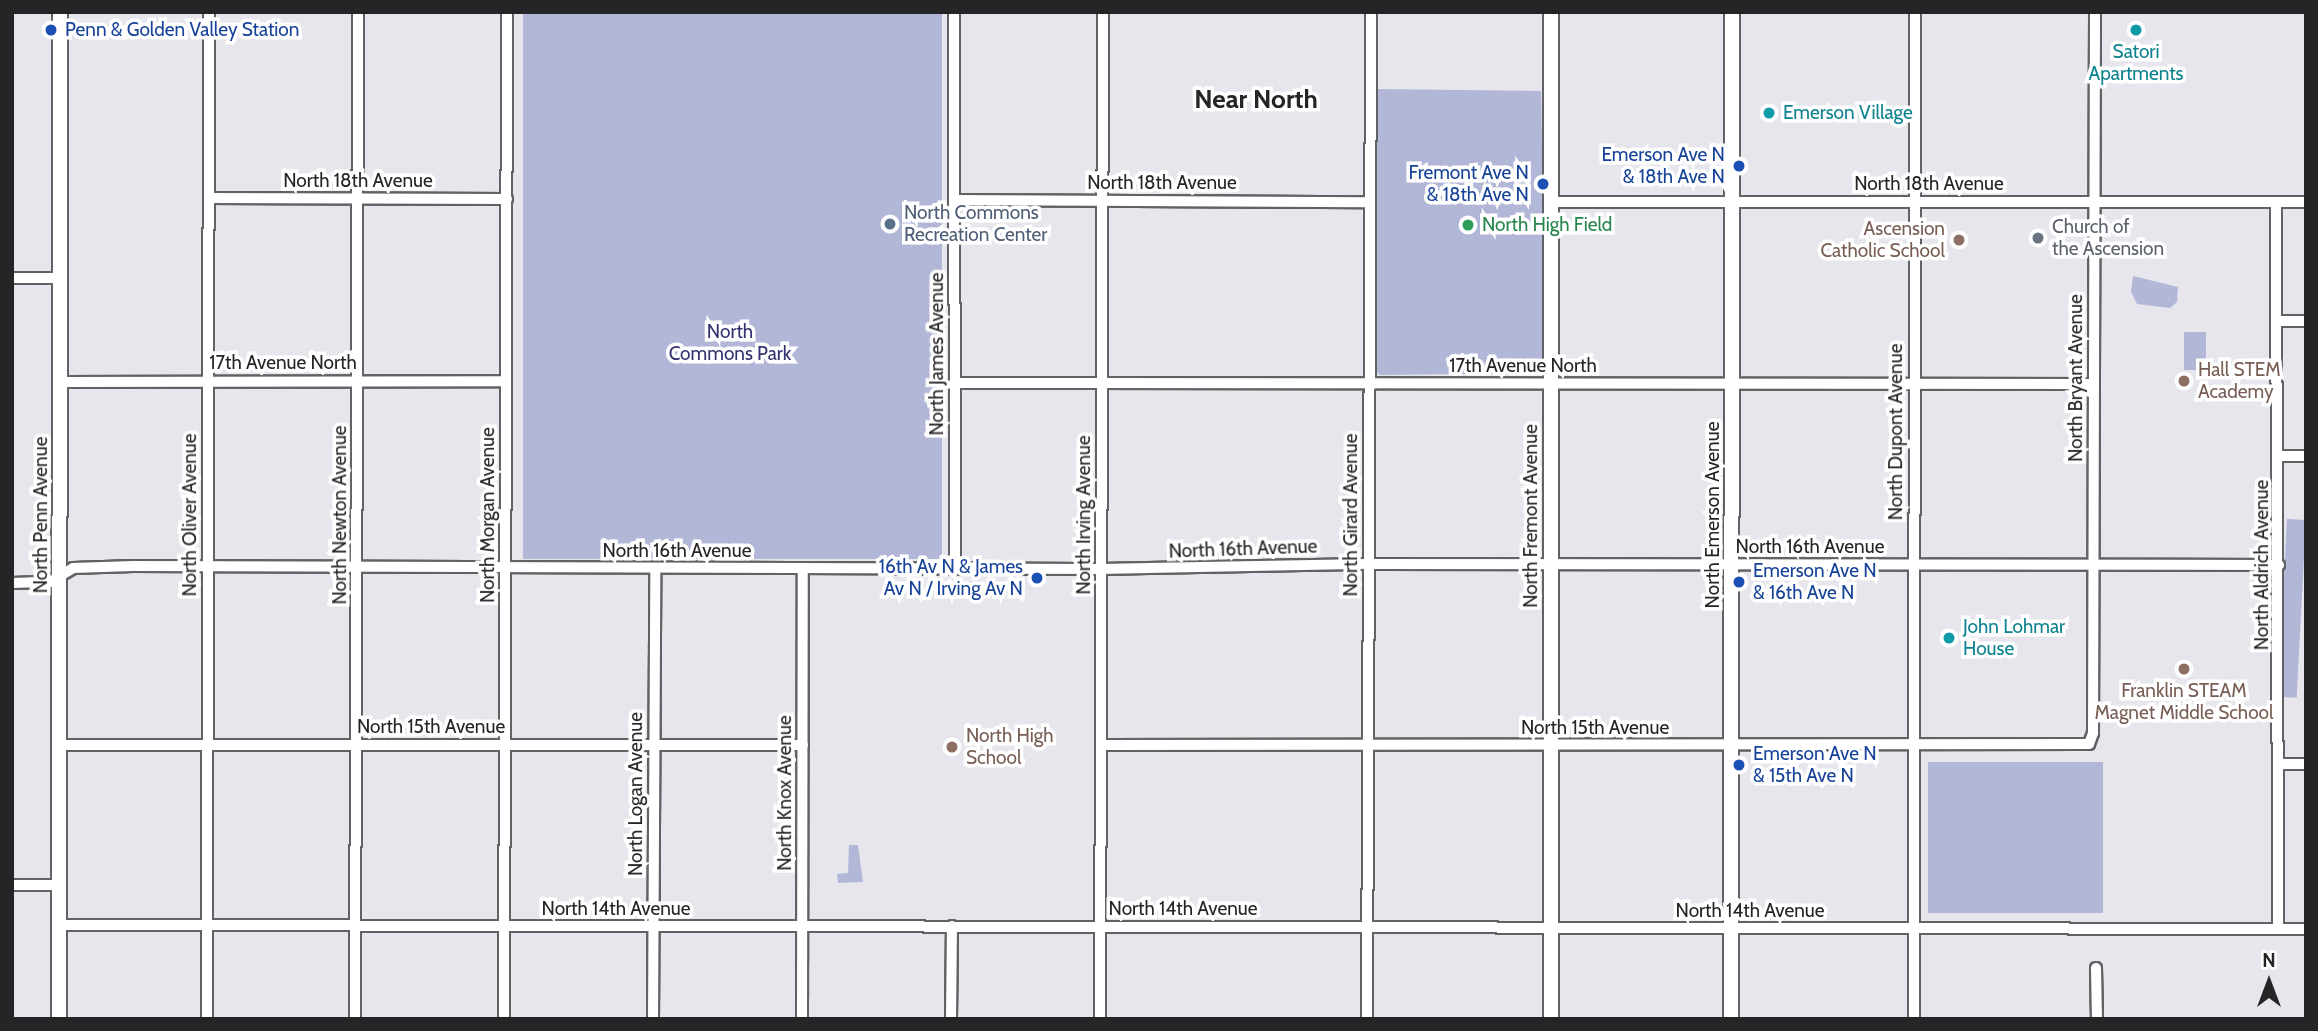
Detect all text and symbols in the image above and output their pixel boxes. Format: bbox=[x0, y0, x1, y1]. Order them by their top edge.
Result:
place label: Penn & Golden Valley Station bbox=[65, 19, 299, 41]
marker: Penn & Golden Valley Station bbox=[43, 22, 59, 38]
marker: Satori Apartments bbox=[2128, 22, 2144, 38]
place label: Satori Apartments bbox=[2089, 41, 2183, 85]
district label: Near North bbox=[1194, 84, 1318, 116]
place label: Emerson Village bbox=[1783, 102, 1913, 124]
marker: Emerson Village bbox=[1761, 105, 1777, 121]
place label: Emerson Ave N & 18th Ave N bbox=[1601, 144, 1725, 188]
marker: Emerson Ave N & 18th Ave N bbox=[1731, 158, 1747, 174]
place label: Fremont Ave N & 18th Ave N bbox=[1409, 162, 1529, 206]
street label: North 18th Avenue bbox=[283, 170, 433, 192]
street label: North 18th Avenue bbox=[1087, 172, 1237, 194]
street label: North 18th Avenue bbox=[1854, 173, 2004, 195]
marker: Fremont Ave N & 18th Ave N bbox=[1535, 176, 1551, 192]
place label: North Commons Recreation Center bbox=[904, 202, 1047, 246]
place label: North High Field bbox=[1482, 214, 1612, 236]
marker: North Commons Recreation Center bbox=[882, 216, 898, 232]
place label: Church of the Ascension bbox=[2052, 216, 2164, 260]
marker: North High Field bbox=[1460, 217, 1476, 233]
place label: Ascension Catholic School bbox=[1820, 218, 1945, 262]
marker: Church of the Ascension bbox=[2030, 230, 2046, 246]
marker: Ascension Catholic School bbox=[1951, 232, 1967, 248]
street label: North James Avenue bbox=[926, 272, 948, 436]
street label: North Bryant Avenue bbox=[2065, 294, 2087, 462]
park label: North Commons Park bbox=[669, 321, 791, 365]
street label: North Dupont Avenue bbox=[1885, 344, 1907, 520]
street label: 17th Avenue North bbox=[209, 352, 357, 374]
street label: 17th Avenue North bbox=[1449, 355, 1597, 377]
place label: Hall STEM Academy bbox=[2198, 359, 2281, 403]
marker: Hall STEM Academy bbox=[2176, 373, 2192, 389]
street label: North Emerson Avenue bbox=[1702, 422, 1724, 608]
street label: North Fremont Avenue bbox=[1520, 424, 1542, 608]
street label: North Newton Avenue bbox=[329, 425, 351, 605]
street label: North Morgan Avenue bbox=[477, 427, 499, 603]
street label: North Oliver Avenue bbox=[179, 433, 201, 597]
street label: North Girard Avenue bbox=[1340, 433, 1362, 597]
street label: North Irving Avenue bbox=[1073, 435, 1095, 595]
street label: North Penn Avenue bbox=[30, 437, 52, 593]
street label: North Aldrich Avenue bbox=[2251, 480, 2273, 650]
street label: North 16th Avenue bbox=[1168, 535, 1318, 563]
street label: North 16th Avenue bbox=[1736, 536, 1884, 558]
street label: North 16th Avenue bbox=[603, 540, 751, 562]
place label: 16th Av N & James Av N / Irving Av N bbox=[879, 556, 1023, 600]
place label: Emerson Ave N & 16th Ave N bbox=[1753, 560, 1877, 604]
marker: 16th Av N & James Av N / Irving Av N bbox=[1029, 570, 1045, 586]
marker: Emerson Ave N & 16th Ave N bbox=[1731, 574, 1747, 590]
place label: John Lohmar House bbox=[1963, 616, 2065, 660]
marker: John Lohmar House bbox=[1941, 630, 1957, 646]
marker: Franklin STEAM Magnet Middle School bbox=[2176, 661, 2192, 677]
place label: Franklin STEAM Magnet Middle School bbox=[2094, 680, 2274, 724]
street label: North Logan Avenue bbox=[625, 712, 647, 876]
street label: North Knox Avenue bbox=[774, 715, 796, 871]
street label: North 15th Avenue bbox=[357, 716, 505, 738]
street label: North 15th Avenue bbox=[1521, 717, 1669, 739]
place label: North High School bbox=[966, 725, 1054, 769]
marker: North High School bbox=[944, 739, 960, 755]
place label: Emerson Ave N & 15th Ave N bbox=[1753, 743, 1877, 787]
marker: Emerson Ave N & 15th Ave N bbox=[1731, 757, 1747, 773]
street label: North 14th Avenue bbox=[542, 898, 690, 920]
street label: North 14th Avenue bbox=[1109, 898, 1257, 920]
street label: North 14th Avenue bbox=[1676, 900, 1824, 922]
north arrow bbox=[2234, 947, 2304, 1017]
text: N bbox=[2262, 949, 2276, 972]

